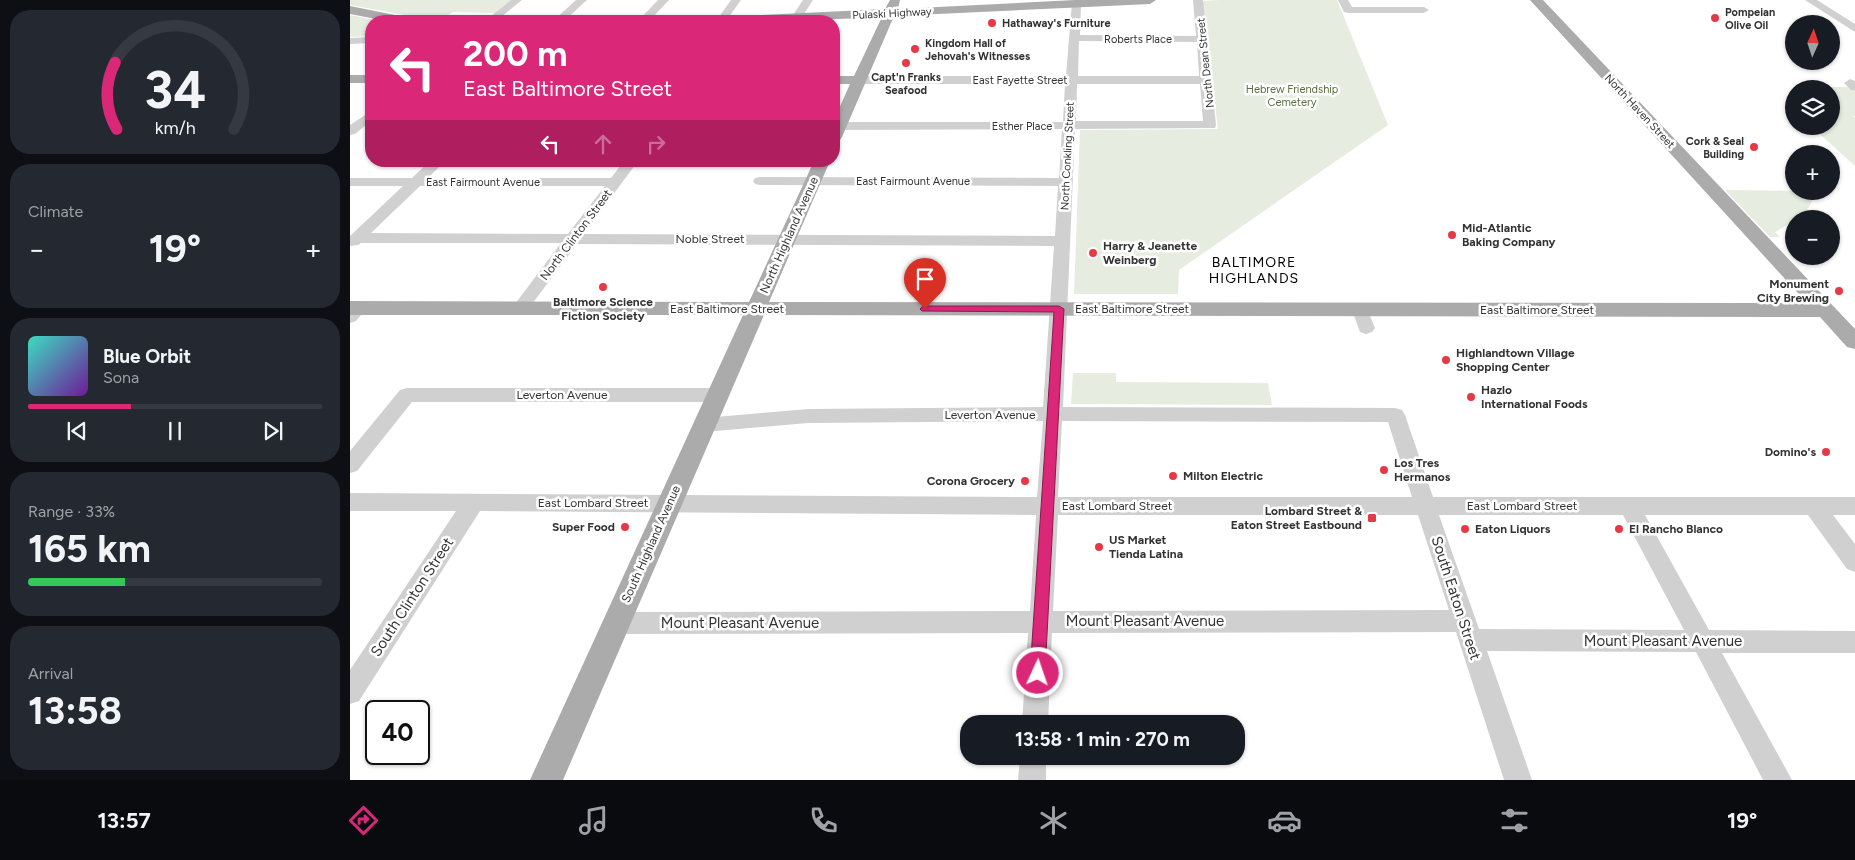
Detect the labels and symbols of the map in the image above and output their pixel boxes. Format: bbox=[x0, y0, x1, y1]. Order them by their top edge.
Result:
street label: Pulaski Highway bbox=[852, 5, 932, 22]
place label: Pompeian Olive Oil bbox=[1725, 6, 1775, 32]
marker: Pompeian Olive Oil bbox=[1709, 12, 1721, 24]
north arrow bbox=[1785, 15, 1840, 70]
marker: Hathaway's Furniture bbox=[986, 17, 998, 29]
place label: Hathaway's Furniture bbox=[1002, 17, 1110, 30]
street label: North Dean Street bbox=[1194, 17, 1217, 109]
street label: Roberts Place bbox=[1104, 33, 1172, 46]
place label: Kingdom Hall of Jehovah's Witnesses bbox=[925, 37, 1030, 63]
marker: Kingdom Hall of Jehovah's Witnesses bbox=[909, 43, 921, 55]
marker: Capt'n Franks Seafood bbox=[900, 57, 912, 69]
place label: Capt'n Franks Seafood bbox=[871, 71, 941, 97]
street label: North Haven Street bbox=[1602, 72, 1677, 151]
street label: East Fayette Street bbox=[972, 74, 1068, 87]
park label: Hebrew Friendship Cemetery bbox=[1246, 83, 1339, 109]
street label: North Conkling Street bbox=[1058, 102, 1077, 211]
street label: Esther Place bbox=[992, 120, 1052, 133]
place label: Cork & Seal Building bbox=[1686, 135, 1744, 161]
marker: Cork & Seal Building bbox=[1748, 141, 1760, 153]
street label: North Highland Avenue bbox=[757, 174, 821, 295]
street label: East Fairmount Avenue bbox=[856, 175, 970, 188]
street label: East Fairmount Avenue bbox=[426, 176, 540, 189]
street label: North Clinton Street bbox=[537, 186, 615, 283]
place label: Mid-Atlantic Baking Company bbox=[1462, 221, 1556, 249]
marker: Mid-Atlantic Baking Company bbox=[1446, 229, 1458, 241]
street label: Noble Street bbox=[675, 232, 745, 246]
place label: Harry & Jeanette Weinberg bbox=[1103, 239, 1198, 267]
marker: Harry & Jeanette Weinberg bbox=[1087, 247, 1099, 259]
district label: BALTIMORE HIGHLANDS bbox=[1209, 254, 1299, 287]
pin bbox=[904, 258, 946, 309]
place label: Monument City Brewing bbox=[1757, 277, 1829, 305]
marker: Baltimore Science Fiction Society bbox=[597, 281, 609, 293]
marker: Monument City Brewing bbox=[1833, 285, 1845, 297]
place label: Baltimore Science Fiction Society bbox=[553, 295, 653, 323]
street label: East Baltimore Street bbox=[670, 302, 784, 316]
street label: East Baltimore Street bbox=[1075, 302, 1189, 316]
street label: East Baltimore Street bbox=[1480, 303, 1594, 317]
place label: Highlandtown Village Shopping Center bbox=[1456, 346, 1575, 374]
marker: Highlandtown Village Shopping Center bbox=[1440, 354, 1452, 366]
place label: Hazlo International Foods bbox=[1481, 383, 1588, 411]
street label: Leverton Avenue bbox=[516, 388, 608, 402]
marker: Hazlo International Foods bbox=[1465, 391, 1477, 403]
street label: Leverton Avenue bbox=[944, 408, 1036, 422]
place label: Domino's bbox=[1765, 445, 1816, 459]
marker: Domino's bbox=[1820, 446, 1832, 458]
place label: Los Tres Hermanos bbox=[1394, 456, 1451, 484]
marker: Los Tres Hermanos bbox=[1378, 464, 1390, 476]
place label: Milton Electric bbox=[1183, 469, 1263, 483]
marker: Milton Electric bbox=[1167, 470, 1179, 482]
place label: Corona Grocery bbox=[927, 474, 1015, 488]
marker: Corona Grocery bbox=[1019, 475, 1031, 487]
street label: South Highland Avenue bbox=[619, 483, 683, 605]
street label: East Lombard Street bbox=[538, 496, 649, 510]
street label: East Lombard Street bbox=[1062, 499, 1173, 513]
street label: East Lombard Street bbox=[1467, 499, 1578, 513]
place label: Lombard Street & Eaton Street Eastbound bbox=[1231, 504, 1362, 532]
marker: Lombard Street & Eaton Street Eastbound bbox=[1366, 512, 1378, 524]
place label: Super Food bbox=[552, 520, 615, 534]
marker: Super Food bbox=[619, 521, 631, 533]
place label: Eaton Liquors bbox=[1475, 522, 1551, 536]
place label: El Rancho Blanco bbox=[1629, 522, 1723, 536]
marker: Eaton Liquors bbox=[1459, 523, 1471, 535]
marker: El Rancho Blanco bbox=[1613, 523, 1625, 535]
place label: US Market Tienda Latina bbox=[1109, 533, 1183, 561]
street label: South Clinton Street bbox=[367, 534, 457, 660]
street label: South Eaton Street bbox=[1428, 534, 1485, 662]
marker: US Market Tienda Latina bbox=[1093, 541, 1105, 553]
street label: Mount Pleasant Avenue bbox=[1066, 612, 1224, 630]
street label: Mount Pleasant Avenue bbox=[661, 614, 819, 632]
street label: Mount Pleasant Avenue bbox=[1584, 632, 1742, 650]
position arrow bbox=[1011, 646, 1063, 698]
speed limit sign: 40 bbox=[365, 700, 430, 765]

